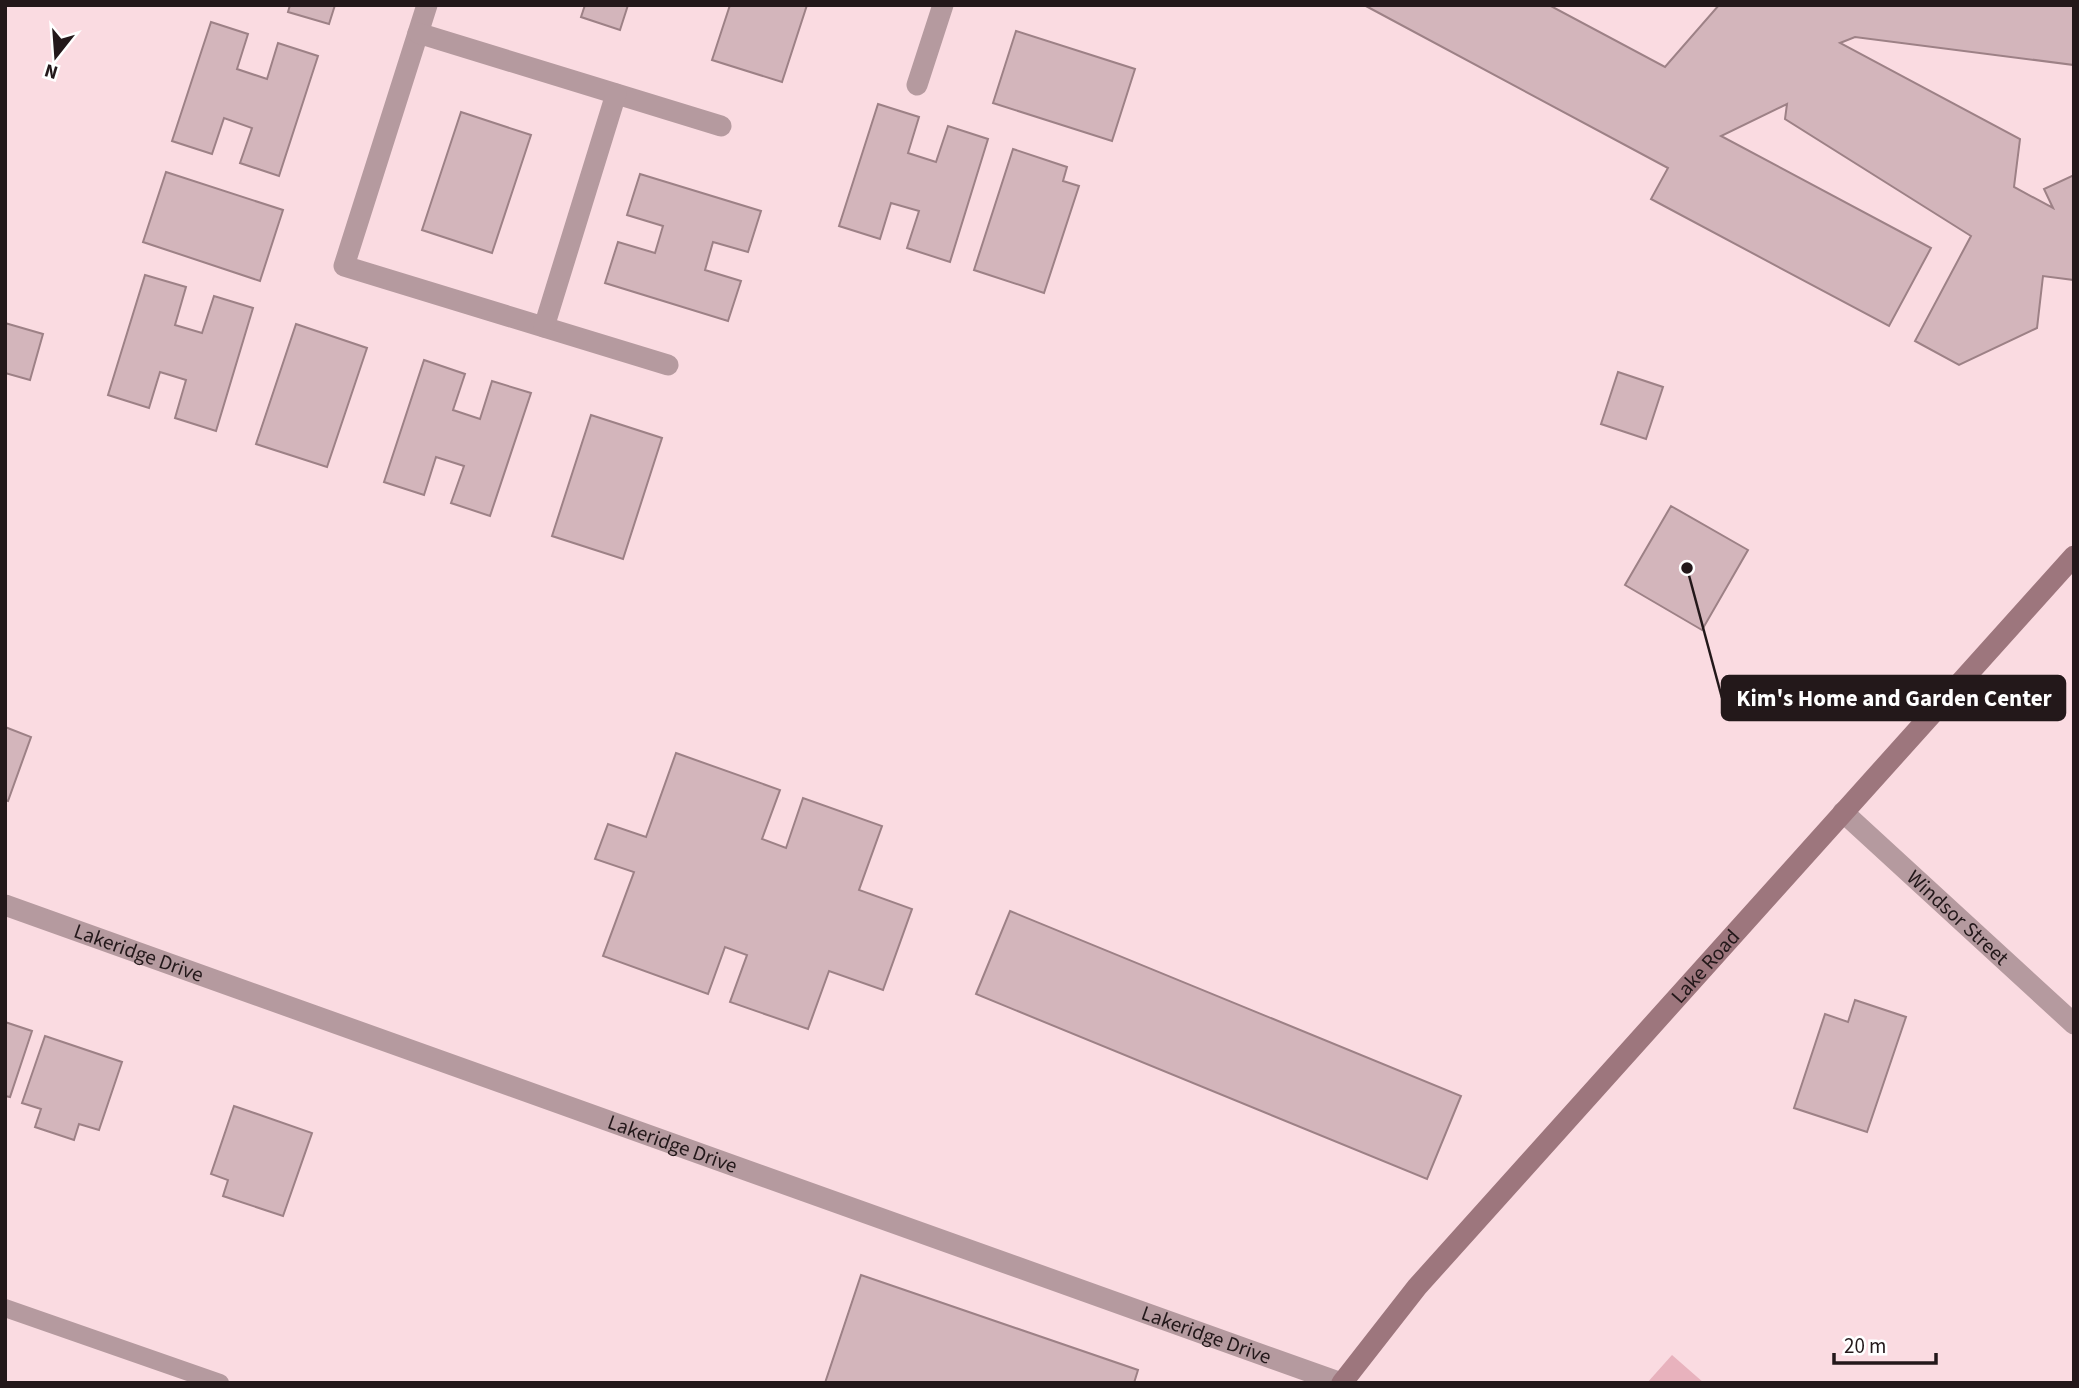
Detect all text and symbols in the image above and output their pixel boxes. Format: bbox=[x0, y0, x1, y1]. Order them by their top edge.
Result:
north arrow bbox=[21, 21, 91, 91]
text: N bbox=[41, 56, 61, 86]
callout: Kim's Home and Garden Center bbox=[1722, 676, 2065, 720]
text: Kim's Home and Garden Center bbox=[1736, 682, 2053, 715]
street label: Windsor Street bbox=[1900, 863, 2016, 972]
street label: Lakeridge Drive bbox=[70, 916, 208, 990]
street label: Lake Road bbox=[1664, 923, 1747, 1010]
street label: Lakeridge Drive bbox=[604, 1107, 742, 1181]
street label: Lakeridge Drive bbox=[1137, 1298, 1275, 1372]
scale bar bbox=[1834, 1322, 1936, 1366]
text: 20 m bbox=[1844, 1331, 1886, 1361]

